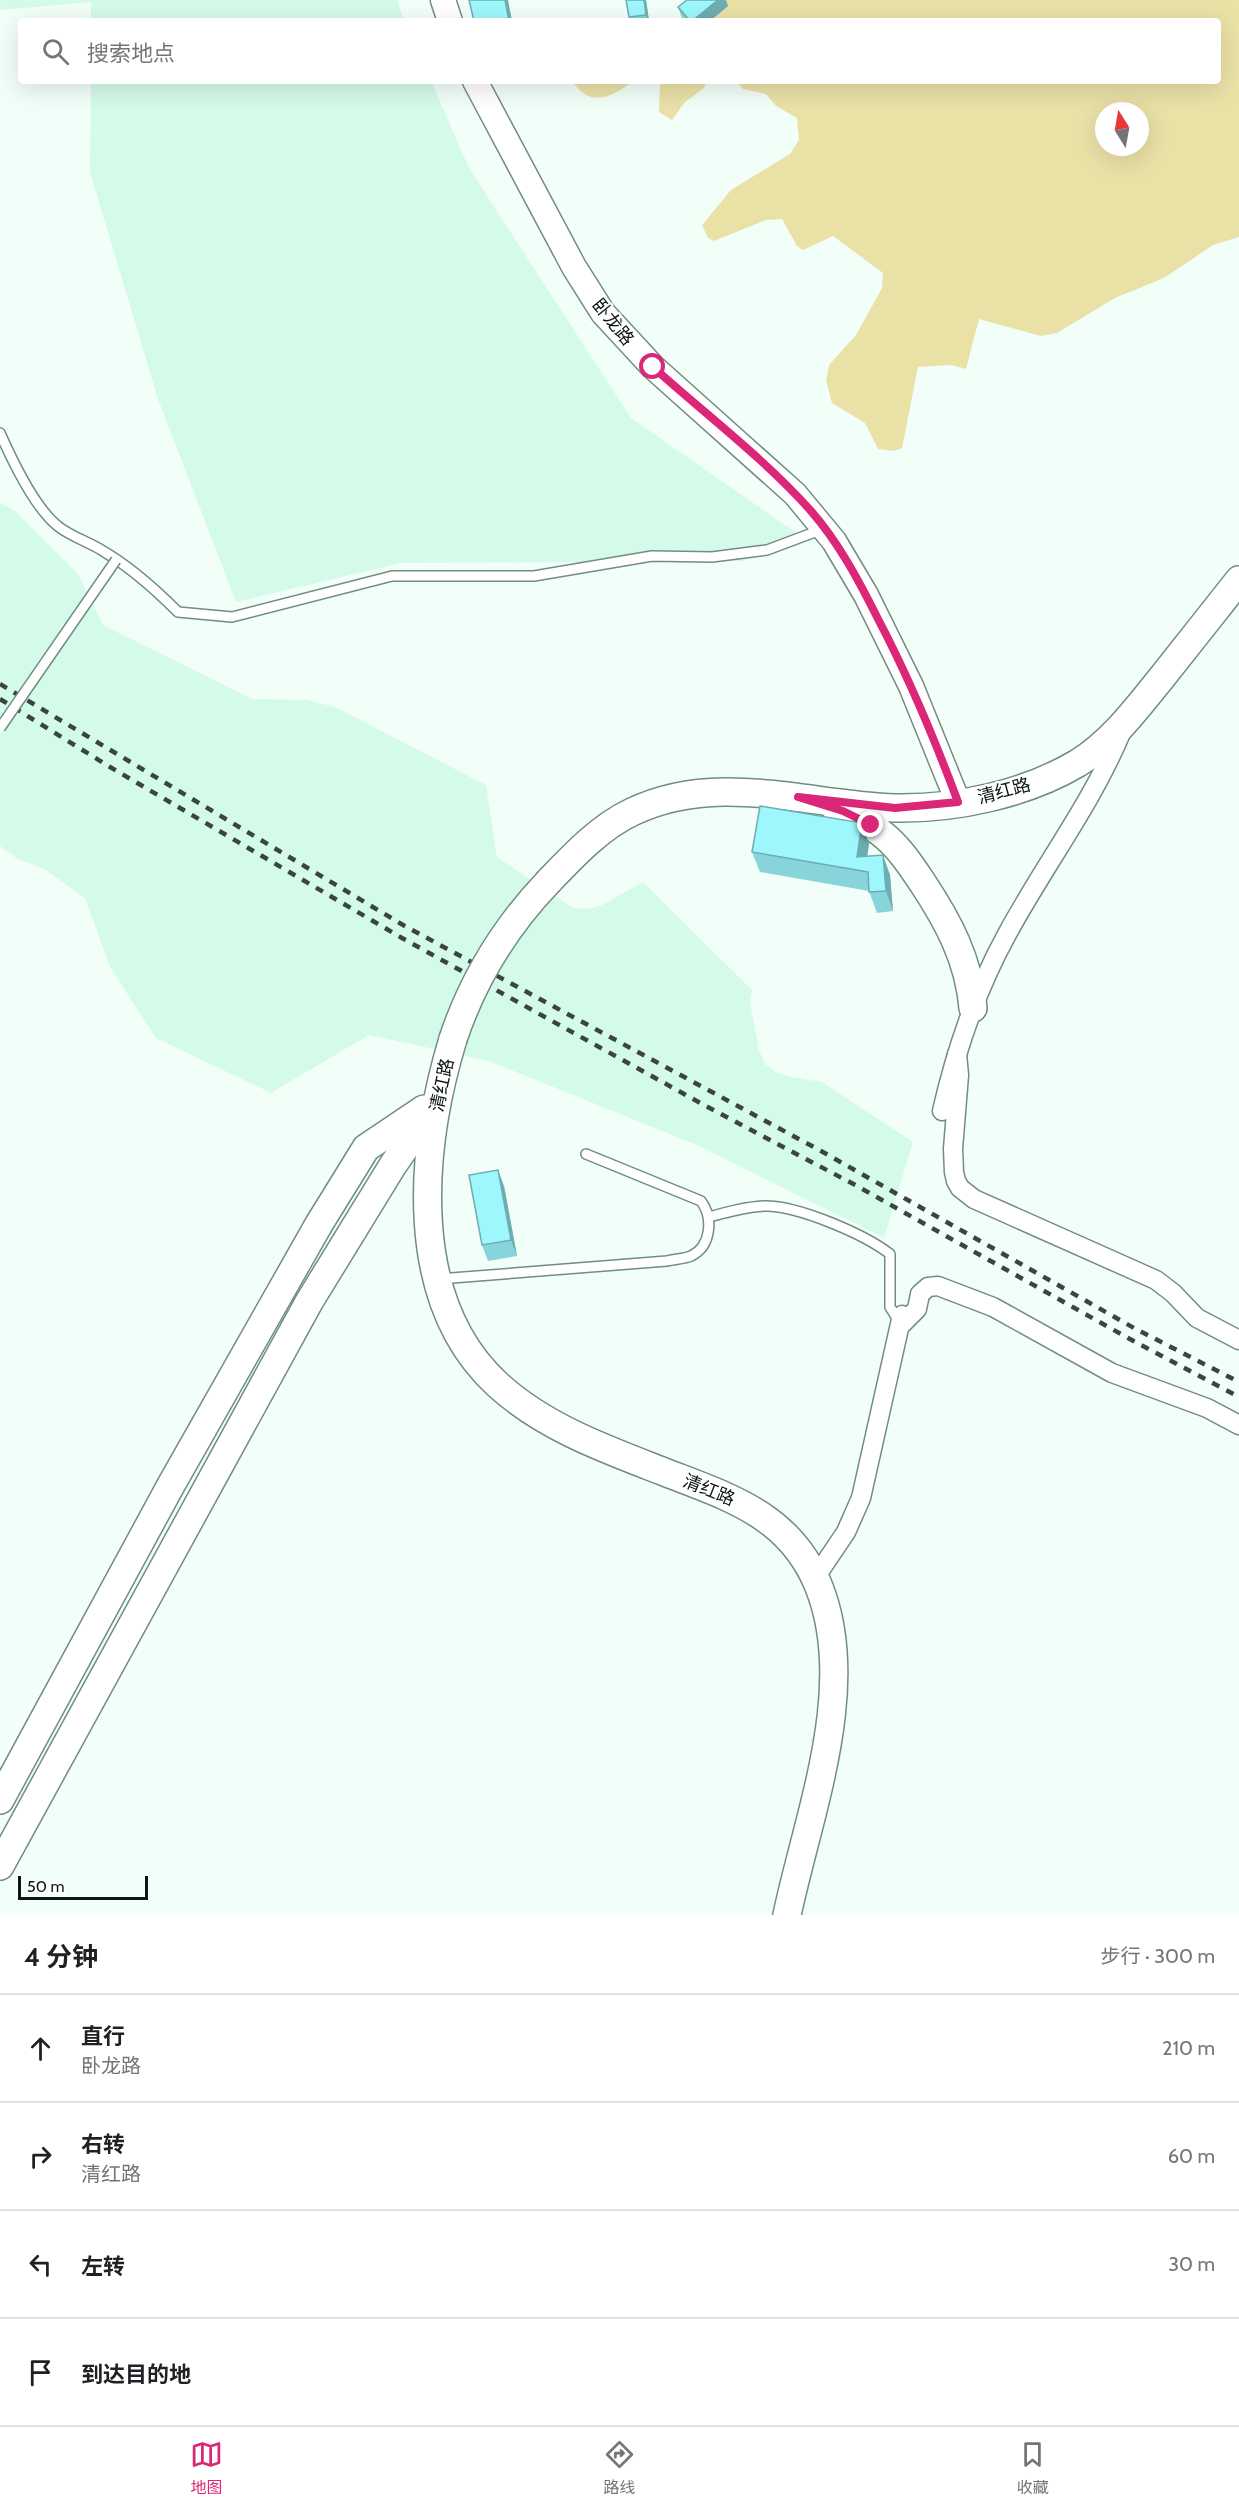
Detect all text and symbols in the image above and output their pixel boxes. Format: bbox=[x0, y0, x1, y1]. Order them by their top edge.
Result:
search box bbox=[18, 18, 1221, 84]
icon: search bbox=[39, 35, 72, 68]
text: 搜索地点 bbox=[87, 40, 175, 67]
north arrow bbox=[1095, 102, 1149, 156]
street label: 卧龙路 bbox=[587, 294, 639, 350]
route start bbox=[639, 353, 665, 379]
street label: 清红路 bbox=[975, 773, 1033, 809]
route end bbox=[857, 811, 883, 837]
street label: 清红路 bbox=[426, 1056, 458, 1114]
street label: 清红路 bbox=[680, 1470, 738, 1510]
scale bar bbox=[18, 1873, 148, 1900]
text: 50 m bbox=[27, 1877, 64, 1896]
text: 4 分钟 bbox=[24, 1941, 98, 1973]
text: 步行 · 300 m bbox=[1100, 1944, 1215, 1968]
text: 直行 bbox=[81, 2023, 125, 2050]
icon: ahead bbox=[24, 2032, 57, 2065]
text: 210 m bbox=[1162, 2036, 1215, 2060]
text: 卧龙路 bbox=[81, 2054, 141, 2078]
text: 右转 bbox=[81, 2131, 125, 2158]
icon: right bbox=[24, 2140, 57, 2173]
text: 60 m bbox=[1168, 2144, 1215, 2168]
text: 清红路 bbox=[81, 2162, 141, 2186]
icon: left bbox=[24, 2248, 57, 2281]
text: 30 m bbox=[1168, 2252, 1215, 2276]
text: 左转 bbox=[81, 2253, 125, 2280]
icon: arrive bbox=[24, 2356, 57, 2389]
text: 到达目的地 bbox=[81, 2361, 191, 2388]
tab: 地图 bbox=[190, 2438, 223, 2498]
tab: 路线 bbox=[603, 2438, 636, 2498]
tab: 收藏 bbox=[1016, 2438, 1049, 2498]

